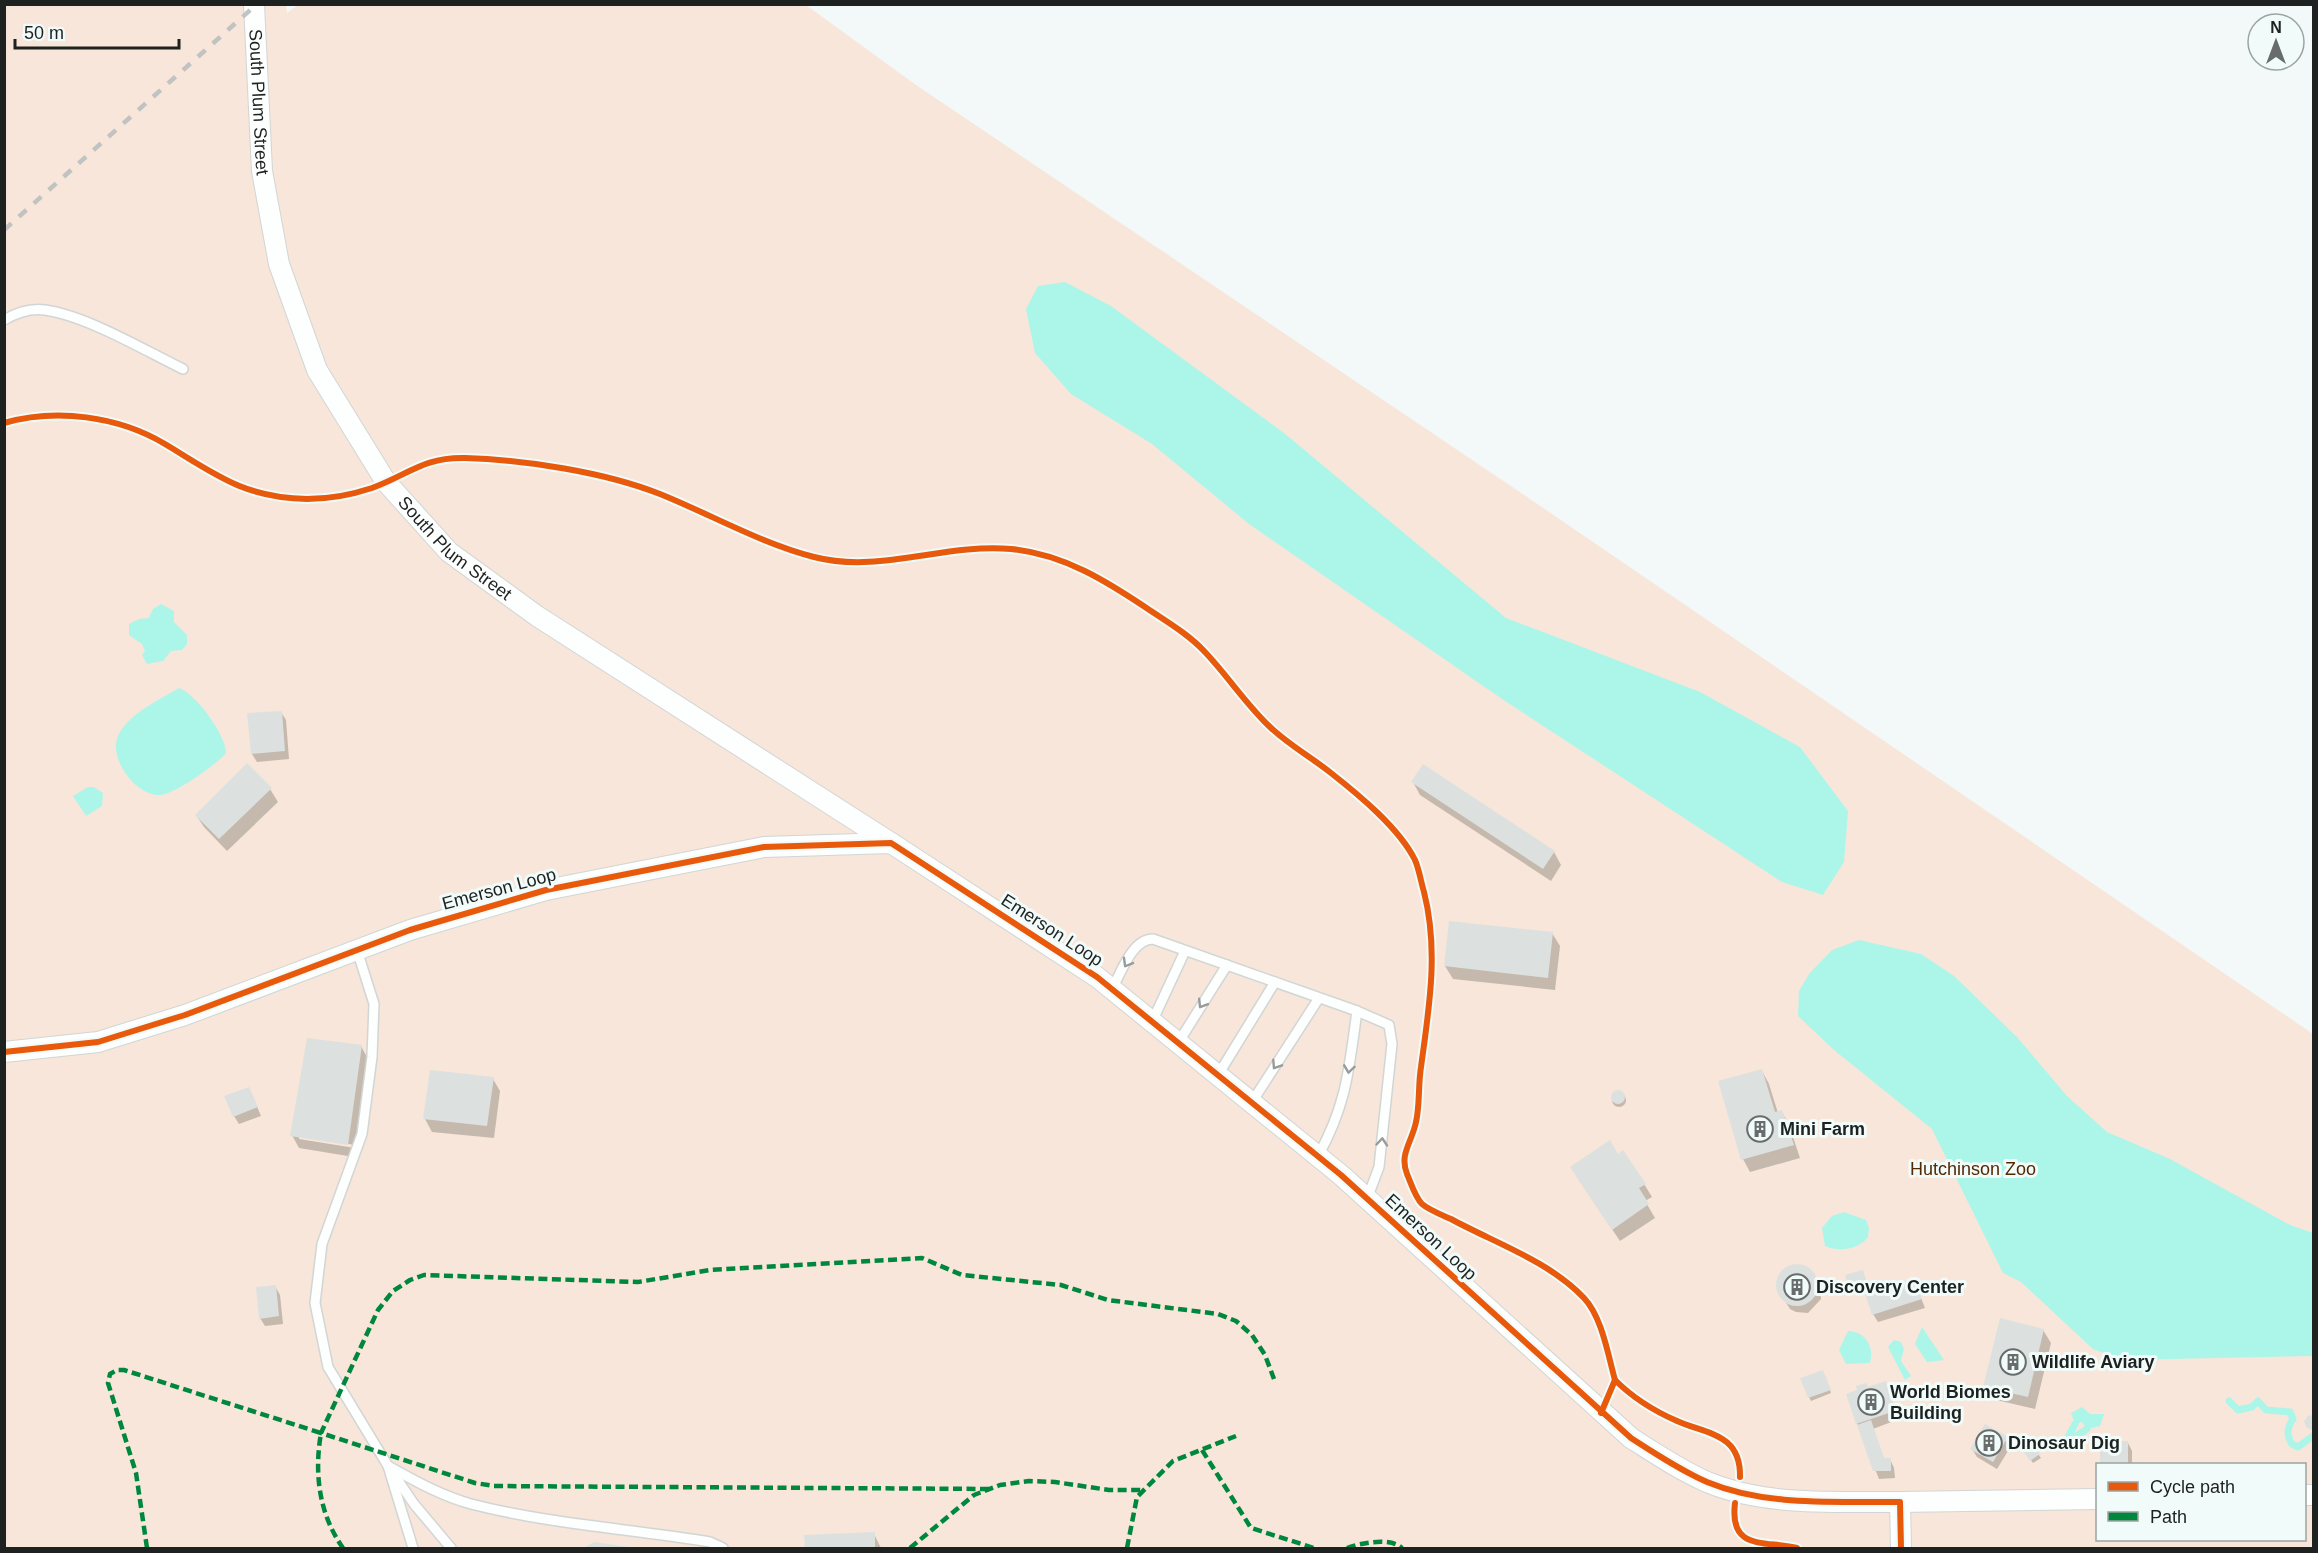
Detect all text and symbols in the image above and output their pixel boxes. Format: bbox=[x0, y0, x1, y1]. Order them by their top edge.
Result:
scale bar bbox=[15, 12, 178, 50]
north arrow bbox=[2246, 12, 2306, 72]
text: N bbox=[2270, 19, 2282, 36]
text: 50 m bbox=[24, 23, 64, 43]
street label: South Plum Street bbox=[245, 28, 273, 177]
street label: South Plum Street bbox=[394, 492, 516, 604]
street label: Emerson Loop bbox=[440, 864, 558, 914]
street label: Emerson Loop bbox=[997, 890, 1107, 970]
one-way arrow bbox=[1122, 957, 1134, 967]
one-way arrow bbox=[1198, 998, 1210, 1008]
one-way arrow bbox=[1272, 1058, 1283, 1069]
one-way arrow bbox=[1343, 1064, 1355, 1073]
building icon: Mini Farm bbox=[1745, 1114, 1775, 1144]
place label: Mini Farm bbox=[1780, 1119, 1865, 1139]
one-way arrow bbox=[1375, 1138, 1388, 1147]
park label: Hutchinson Zoo bbox=[1910, 1159, 2036, 1179]
street label: Emerson Loop bbox=[1381, 1190, 1481, 1284]
building icon: Discovery Center bbox=[1782, 1272, 1812, 1302]
place label: Discovery Center bbox=[1816, 1277, 1964, 1297]
building icon: Wildlife Aviary bbox=[1998, 1347, 2028, 1377]
place label: Wildlife Aviary bbox=[2032, 1352, 2155, 1372]
place label: World Biomes Building bbox=[1890, 1382, 2011, 1423]
building icon: World Biomes Building bbox=[1856, 1387, 1886, 1417]
building icon: Dinosaur Dig bbox=[1974, 1428, 2004, 1458]
place label: Dinosaur Dig bbox=[2008, 1433, 2120, 1453]
legend bbox=[2096, 1463, 2306, 1541]
text: Cycle path bbox=[2150, 1477, 2235, 1497]
text: Path bbox=[2150, 1507, 2187, 1527]

